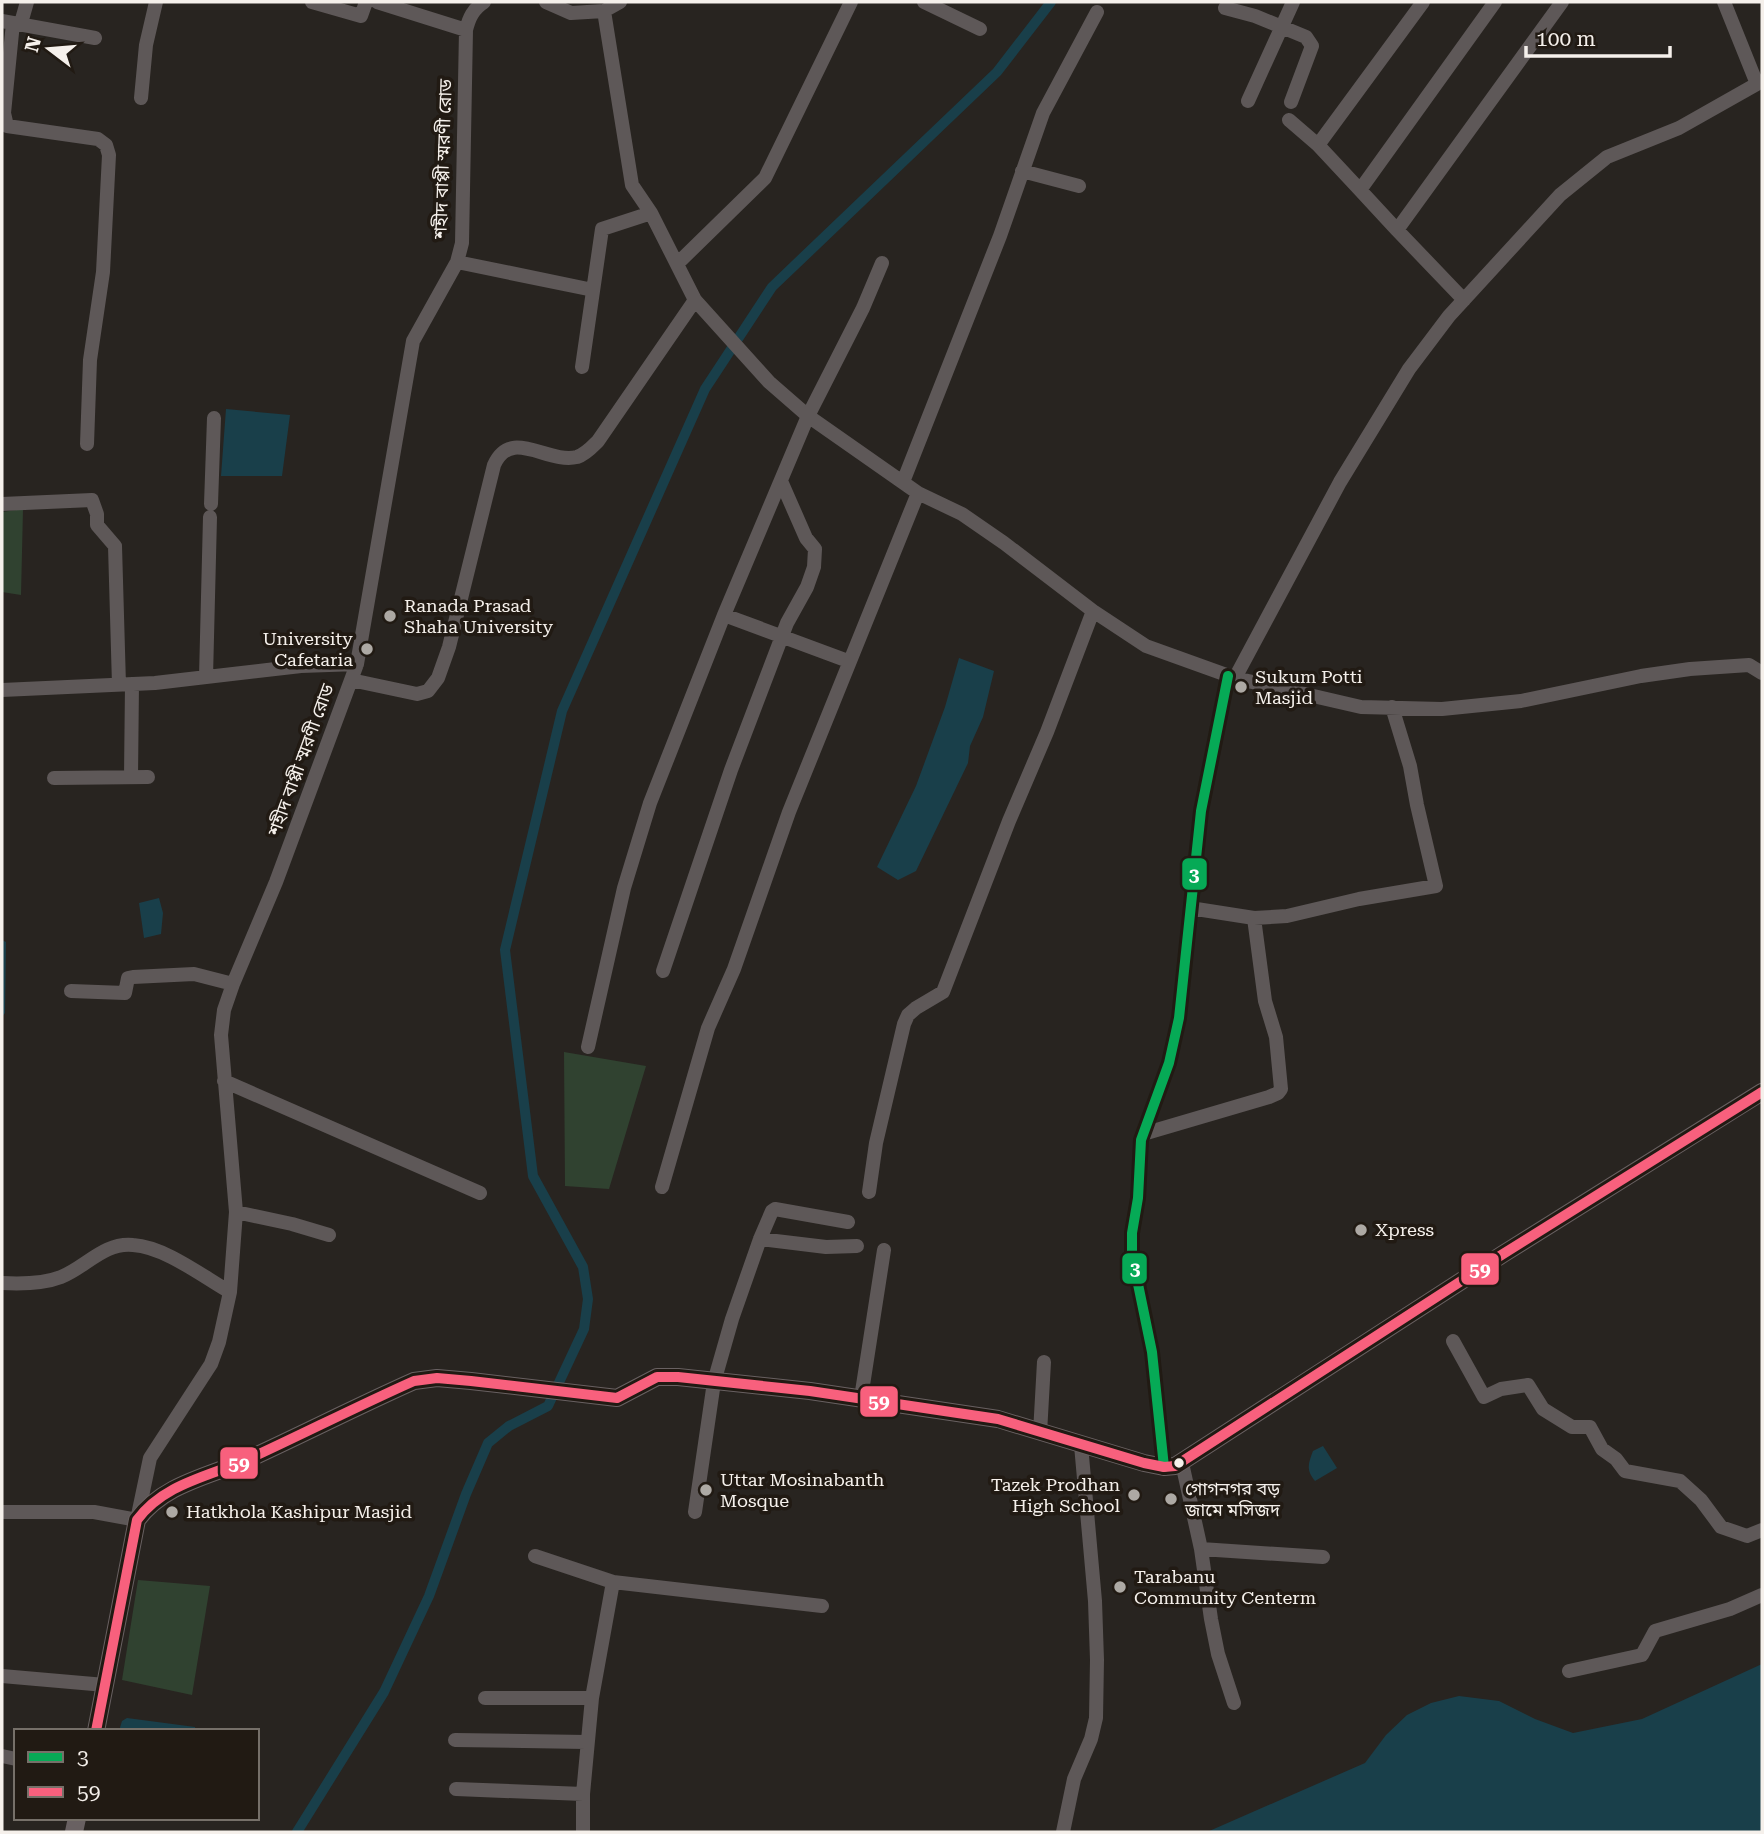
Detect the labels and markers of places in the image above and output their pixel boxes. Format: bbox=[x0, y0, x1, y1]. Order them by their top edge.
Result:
place label: Ranada Prasad Shaha University bbox=[404, 595, 553, 637]
marker: Ranada Prasad Shaha University bbox=[382, 608, 398, 624]
place label: University Cafetaria bbox=[262, 628, 353, 670]
marker: University Cafetaria bbox=[359, 641, 375, 657]
place label: Sukum Potti Masjid bbox=[1255, 666, 1363, 708]
marker: Sukum Potti Masjid bbox=[1233, 679, 1249, 695]
place label: Xpress bbox=[1375, 1219, 1434, 1240]
marker: Xpress bbox=[1353, 1222, 1369, 1238]
unlabelled marker bbox=[1172, 1456, 1186, 1470]
place label: Uttar Mosinabanth Mosque bbox=[720, 1469, 885, 1511]
place label: Tazek Prodhan High School bbox=[991, 1474, 1120, 1516]
place label: গোগনগর বড় জামে মসিজদ bbox=[1184, 1478, 1281, 1520]
marker: Uttar Mosinabanth Mosque bbox=[698, 1482, 714, 1498]
marker: Tazek Prodhan High School bbox=[1126, 1487, 1142, 1503]
marker: গোগনগর বড় জামে মসিজদ bbox=[1163, 1491, 1179, 1507]
place label: Hatkhola Kashipur Masjid bbox=[186, 1501, 412, 1522]
marker: Hatkhola Kashipur Masjid bbox=[164, 1504, 180, 1520]
place label: Tarabanu Community Centerm bbox=[1134, 1566, 1316, 1608]
marker: Tarabanu Community Centerm bbox=[1112, 1579, 1128, 1595]

